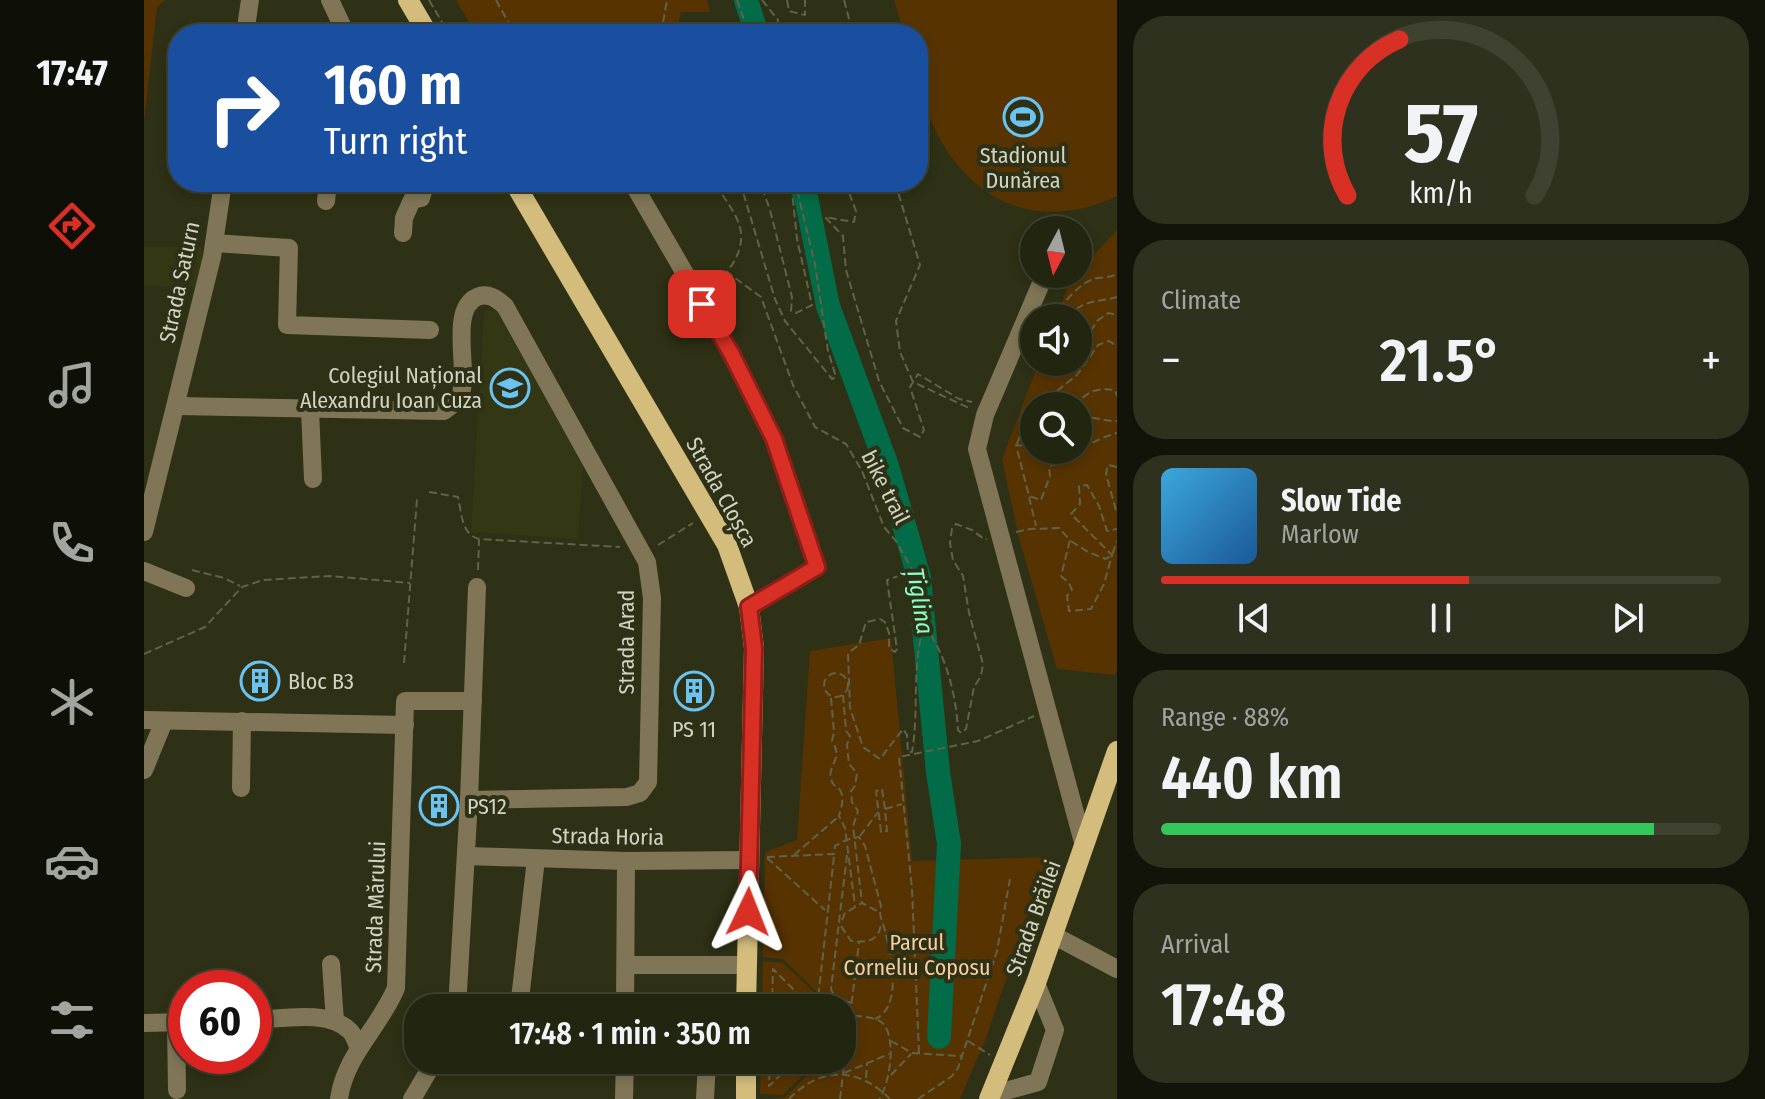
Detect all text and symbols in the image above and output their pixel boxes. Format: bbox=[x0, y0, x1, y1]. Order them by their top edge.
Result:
text: 17:47 bbox=[36, 51, 108, 95]
text: 160 m bbox=[324, 52, 462, 119]
icon: right bbox=[192, 56, 296, 160]
text: 57 bbox=[1404, 84, 1478, 184]
sports icon: Stadionul Dunărea bbox=[1002, 96, 1044, 138]
text: Turn right bbox=[324, 120, 467, 164]
place label: Stadionul Dunărea bbox=[980, 142, 1066, 194]
text: km/h bbox=[1409, 176, 1473, 211]
icon: directions bbox=[44, 198, 100, 254]
north arrow bbox=[1020, 216, 1092, 288]
map controls bbox=[1020, 216, 1092, 464]
street label: Strada Saturn bbox=[153, 219, 206, 345]
pin bbox=[668, 270, 736, 338]
icon: arrive bbox=[680, 282, 724, 326]
text: Climate bbox=[1161, 285, 1241, 316]
button: sound bbox=[1020, 304, 1092, 376]
text: 21.5° bbox=[1380, 325, 1502, 397]
text: − bbox=[1161, 334, 1181, 387]
text: + bbox=[1701, 334, 1721, 387]
icon: music bbox=[44, 357, 100, 413]
place label: Colegiul Național Alexandru Ioan Cuza bbox=[300, 362, 482, 414]
school or university icon: Colegiul Național Alexandru Ioan Cuza bbox=[489, 367, 531, 409]
button: search bbox=[1020, 392, 1092, 464]
street label: Strada Cloșca bbox=[680, 433, 763, 552]
street label: bike trail bbox=[855, 446, 916, 529]
text: Slow Tide bbox=[1281, 483, 1402, 519]
icon: phone bbox=[44, 515, 100, 571]
text: Marlow bbox=[1281, 519, 1359, 550]
water label: Țiglina bbox=[900, 566, 939, 636]
street label: Strada Arad bbox=[613, 590, 640, 694]
icon: previous bbox=[1232, 596, 1276, 640]
icon: pause bbox=[1419, 596, 1463, 640]
icon: next bbox=[1606, 596, 1650, 640]
building icon: Bloc B3 bbox=[239, 660, 281, 702]
place label: Bloc B3 bbox=[288, 668, 354, 695]
building icon: PS 11 bbox=[673, 670, 715, 712]
icon: climate bbox=[44, 674, 100, 730]
text: Range · 88% bbox=[1161, 702, 1289, 733]
place label: PS 11 bbox=[672, 716, 716, 743]
text: 440 km bbox=[1161, 742, 1343, 814]
building icon: PS12 bbox=[418, 785, 460, 827]
place label: PS12 bbox=[467, 793, 507, 820]
street label: Strada Horia bbox=[551, 822, 664, 851]
icon: car bbox=[44, 833, 100, 889]
street label: Strada Mărului bbox=[360, 841, 391, 973]
street label: Strada Brăilei bbox=[1000, 857, 1067, 980]
position arrow bbox=[706, 870, 790, 954]
park label: Parcul Corneliu Coposu bbox=[844, 929, 990, 981]
text: Arrival bbox=[1161, 929, 1230, 960]
text: 17:48 bbox=[1161, 969, 1286, 1041]
speed limit sign: 60 bbox=[168, 970, 272, 1074]
icon: filters bbox=[44, 992, 100, 1048]
text: 17:48 · 1 min · 350 m bbox=[509, 1016, 751, 1052]

